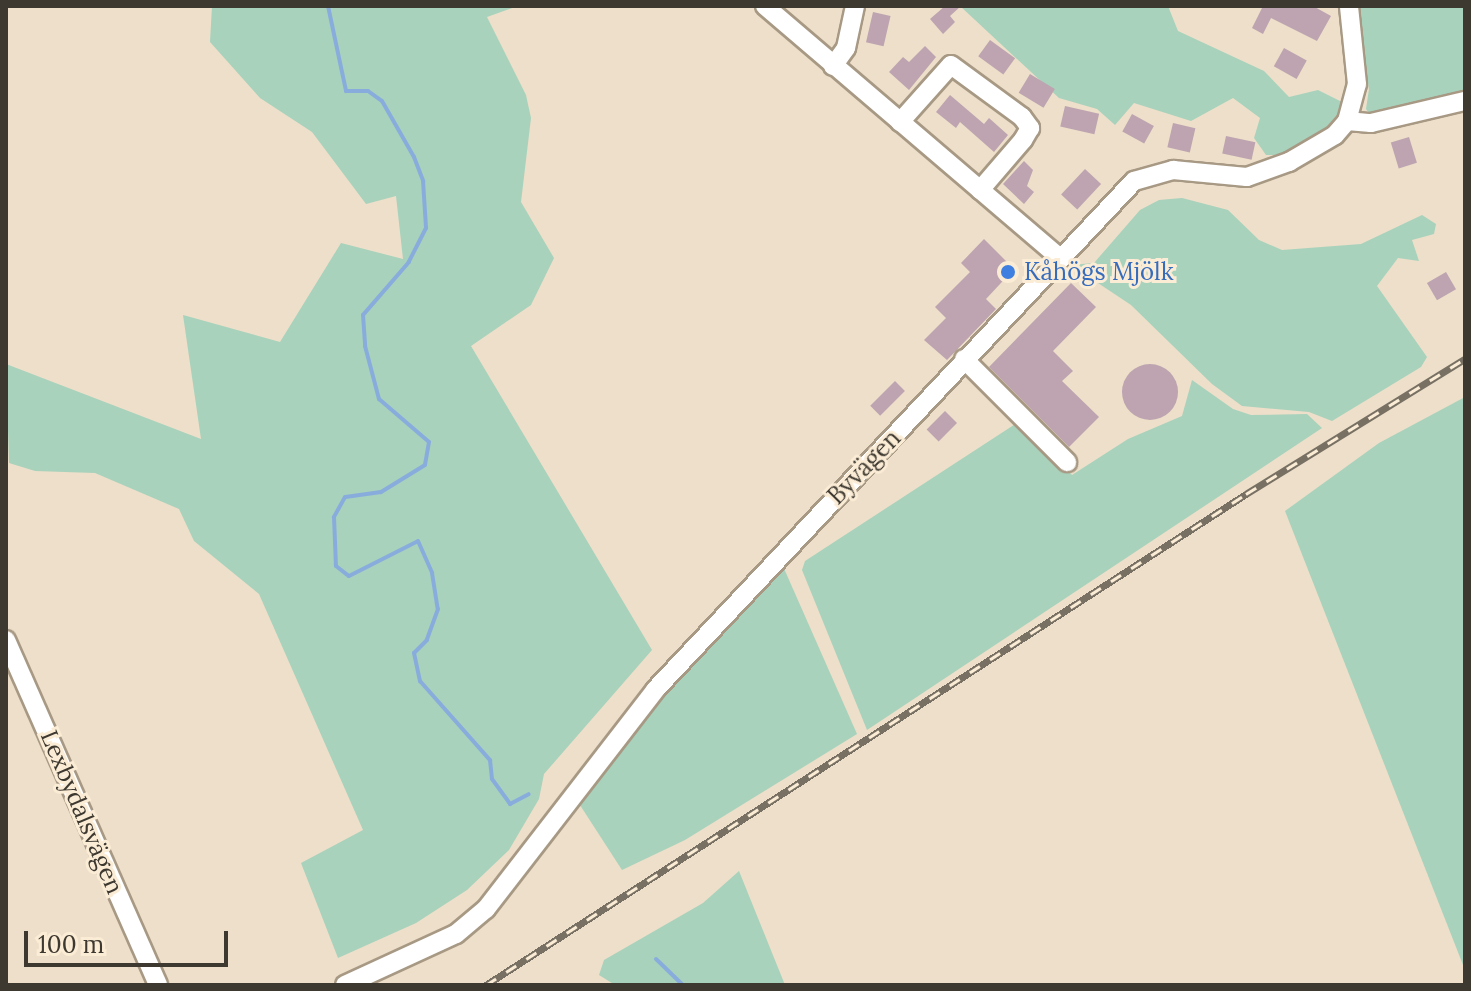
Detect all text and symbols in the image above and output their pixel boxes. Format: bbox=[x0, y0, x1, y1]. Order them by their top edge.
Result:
place label: Kåhögs Mjölk bbox=[1024, 258, 1174, 286]
marker: Kåhögs Mjölk bbox=[999, 263, 1017, 281]
street label: Byvägen bbox=[822, 424, 906, 510]
street label: Lexbydalsvägen bbox=[35, 726, 129, 898]
scale bar bbox=[28, 915, 232, 965]
text: 100 m bbox=[38, 929, 104, 960]

